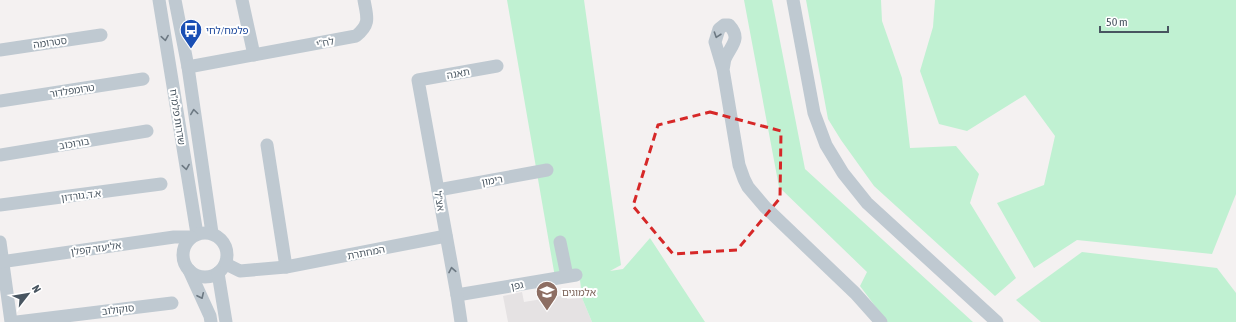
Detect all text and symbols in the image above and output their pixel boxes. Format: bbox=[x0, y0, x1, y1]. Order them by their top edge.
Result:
scale bar bbox=[1100, 8, 1168, 34]
text: 50 m bbox=[1106, 15, 1128, 29]
bus stop icon: פלמח/לחי bbox=[178, 17, 204, 50]
place label: פלמח/לחי bbox=[206, 25, 249, 36]
one-way arrow bbox=[713, 31, 722, 38]
street label: סטרומה bbox=[33, 35, 68, 50]
one-way arrow bbox=[160, 35, 169, 42]
street label: לח"י bbox=[315, 35, 335, 50]
street label: תאנה bbox=[446, 66, 471, 81]
street label: טרומפלדור bbox=[49, 82, 95, 99]
street label: שדרות פלמ"ח bbox=[168, 88, 187, 146]
one-way arrow bbox=[190, 109, 199, 115]
street label: בורוכוב bbox=[58, 135, 90, 152]
one-way arrow bbox=[181, 164, 190, 170]
street label: רימון bbox=[481, 173, 503, 188]
street label: א.ד. גורדון bbox=[60, 188, 102, 203]
street label: אצ"ל bbox=[432, 190, 447, 212]
street label: אליעזר קפלן bbox=[70, 240, 122, 257]
street label: המחתרת bbox=[346, 243, 386, 262]
one-way arrow bbox=[449, 267, 457, 273]
north arrow bbox=[8, 274, 48, 314]
street label: גפן bbox=[510, 279, 525, 292]
school or university icon: אלמוגים bbox=[534, 279, 560, 312]
text: N bbox=[30, 283, 43, 295]
place label: אלמוגים bbox=[562, 287, 596, 298]
one-way arrow bbox=[196, 291, 204, 299]
street label: סוקולוב bbox=[101, 302, 135, 317]

